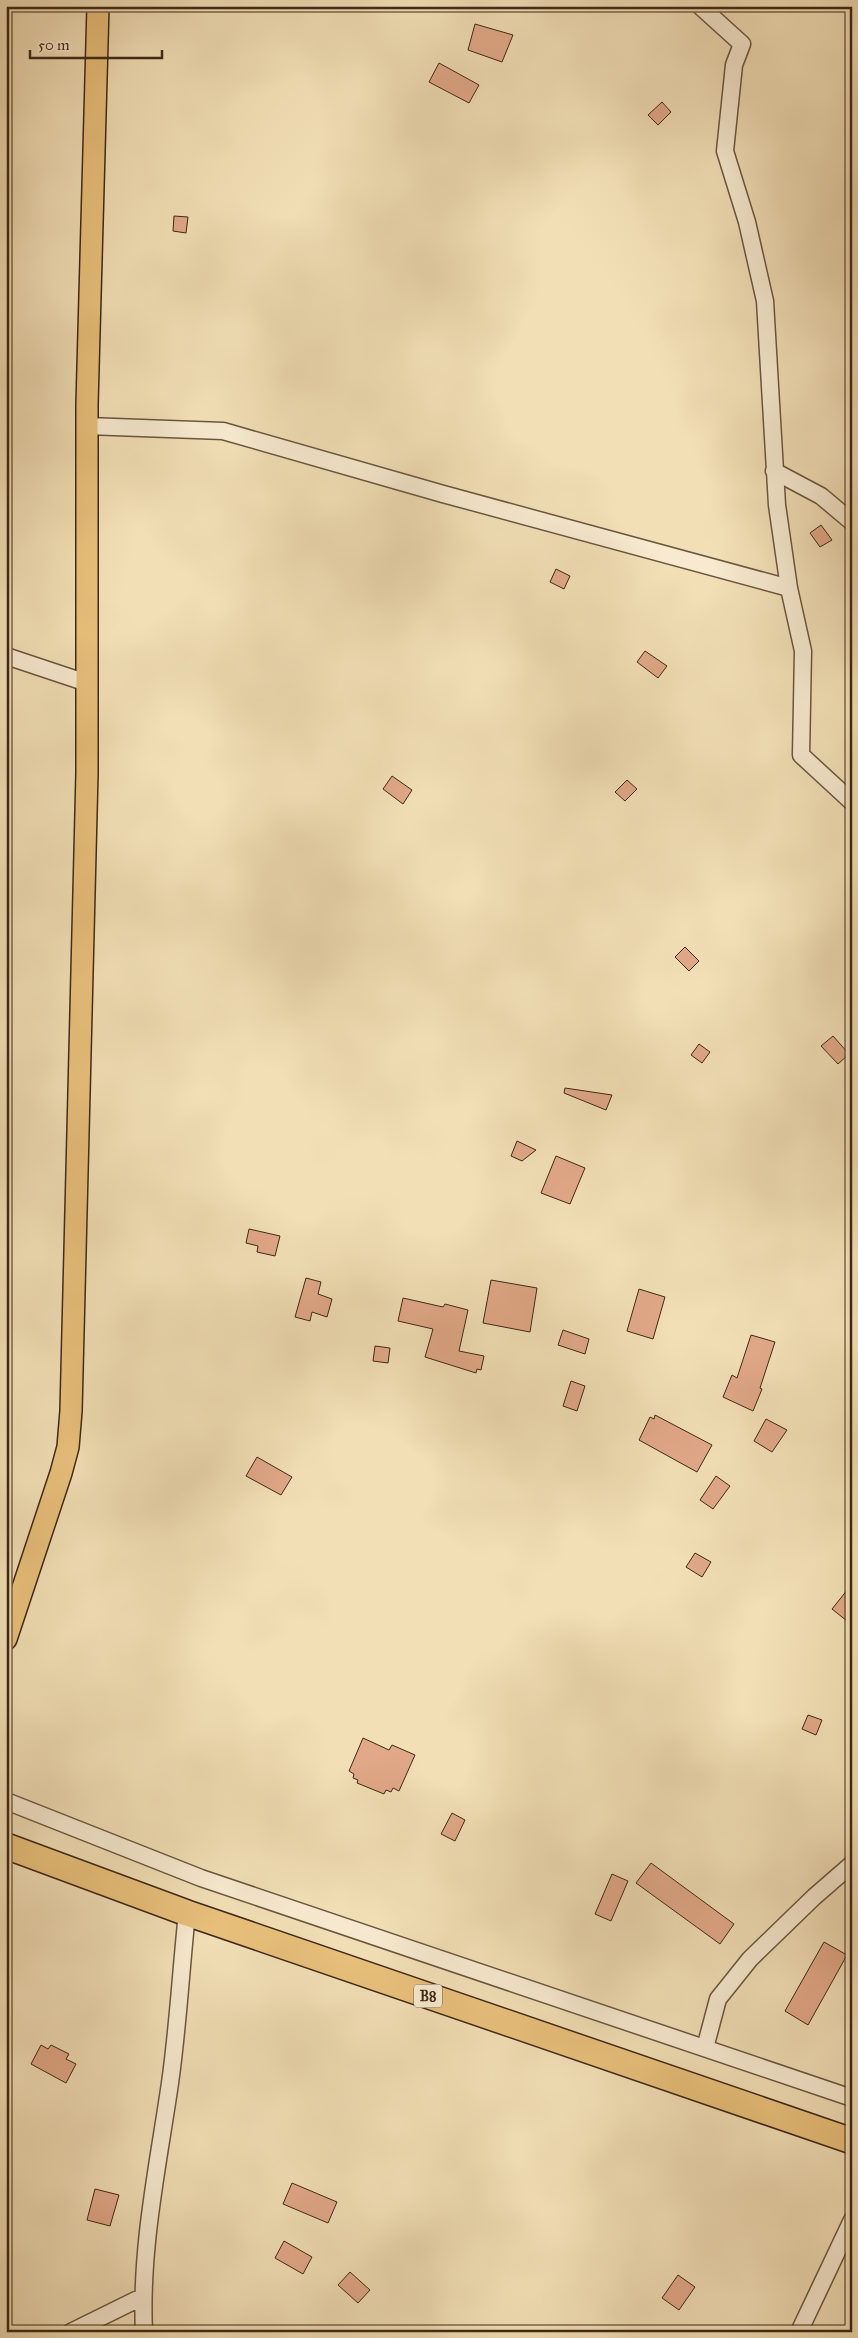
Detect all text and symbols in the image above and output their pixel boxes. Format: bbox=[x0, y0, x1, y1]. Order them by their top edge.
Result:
scale bar bbox=[30, 28, 162, 60]
text: 50 m bbox=[38, 36, 70, 54]
road number: B8 bbox=[414, 1984, 442, 2008]

